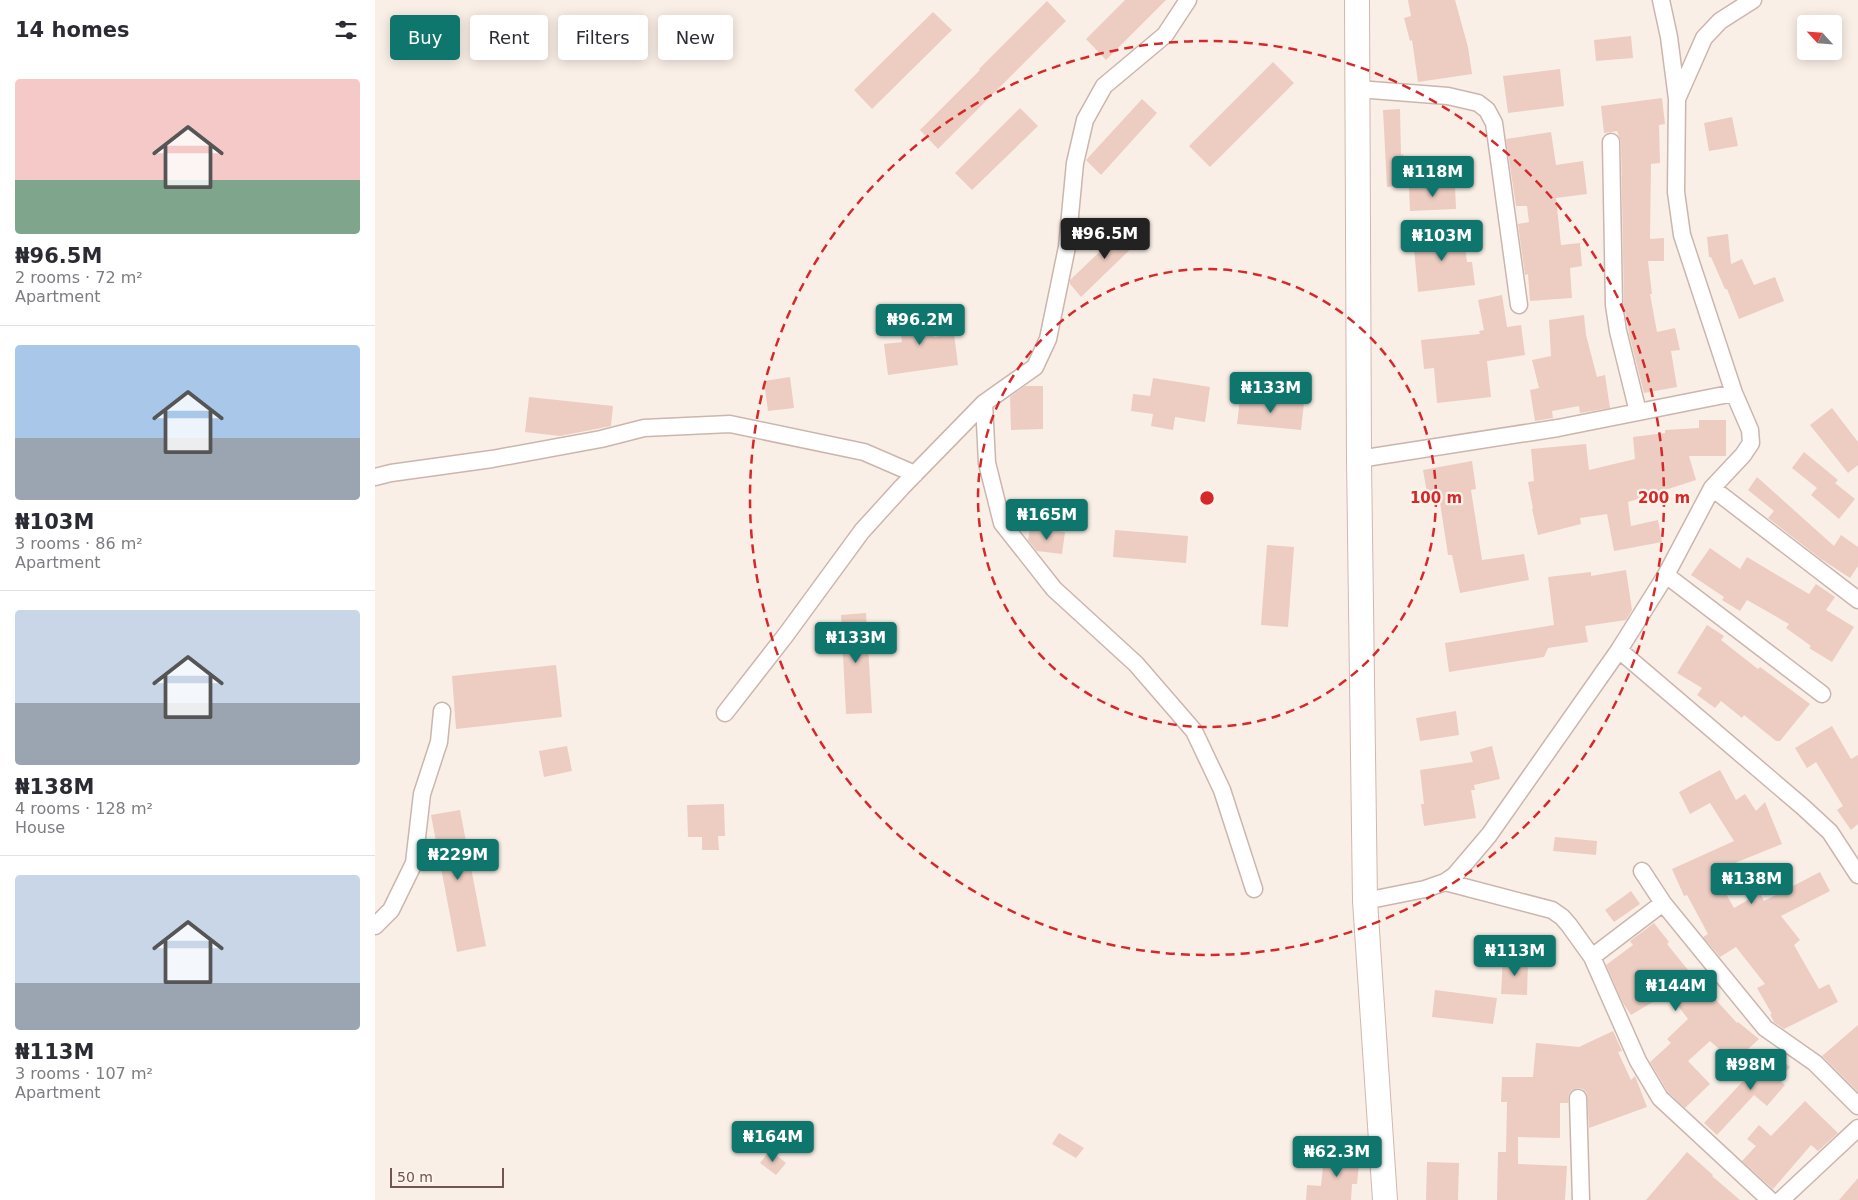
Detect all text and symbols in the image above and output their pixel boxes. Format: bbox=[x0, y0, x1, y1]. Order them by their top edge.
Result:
chip: Buy bbox=[390, 15, 460, 60]
chip: Rent bbox=[470, 15, 548, 60]
chip: Filters bbox=[558, 15, 648, 60]
chip: New bbox=[658, 15, 733, 60]
north arrow bbox=[1797, 15, 1843, 60]
map controls bbox=[1797, 15, 1842, 60]
icon: filters bbox=[332, 16, 360, 44]
text: 14 homes bbox=[15, 18, 130, 42]
icon: home bbox=[143, 112, 233, 202]
pin: ₦118M bbox=[1398, 156, 1468, 198]
text: ₦118M bbox=[1403, 162, 1463, 181]
pin: ₦96.5M bbox=[1064, 218, 1146, 260]
pin: ₦103M bbox=[1407, 220, 1477, 262]
text: ₦96.5M bbox=[1072, 224, 1138, 243]
text: ₦103M bbox=[1412, 226, 1472, 245]
text: ₦96.5M bbox=[15, 244, 102, 268]
text: 2 rooms · 72 m² bbox=[15, 268, 143, 287]
text: Apartment bbox=[15, 287, 101, 306]
pin: ₦96.2M bbox=[879, 304, 961, 346]
text: ₦96.2M bbox=[887, 310, 953, 329]
pin: ₦133M bbox=[1236, 372, 1306, 414]
icon: home bbox=[143, 377, 233, 467]
text: ₦133M bbox=[1241, 378, 1301, 397]
centre of rings bbox=[1198, 489, 1216, 507]
text: 100 m bbox=[1410, 489, 1462, 507]
text: 200 m bbox=[1638, 489, 1690, 507]
pin: ₦165M bbox=[1012, 498, 1082, 541]
text: ₦165M bbox=[1017, 505, 1077, 524]
text: ₦103M bbox=[15, 510, 94, 534]
text: 3 rooms · 86 m² bbox=[15, 534, 143, 553]
text: Apartment bbox=[15, 553, 101, 572]
pin: ₦133M bbox=[821, 622, 891, 664]
text: ₦133M bbox=[826, 628, 886, 647]
icon: home bbox=[143, 642, 233, 732]
text: ₦138M bbox=[15, 775, 94, 799]
text: 4 rooms · 128 m² bbox=[15, 799, 153, 818]
text: House bbox=[15, 818, 65, 837]
pin: ₦229M bbox=[423, 838, 493, 881]
text: ₦229M bbox=[428, 845, 488, 864]
pin: ₦138M bbox=[1717, 862, 1787, 905]
text: ₦138M bbox=[1722, 869, 1782, 888]
icon: home bbox=[143, 907, 233, 997]
pin: ₦113M bbox=[1480, 934, 1550, 977]
text: ₦113M bbox=[1485, 941, 1545, 960]
pin: ₦144M bbox=[1641, 970, 1711, 1012]
text: ₦144M bbox=[1646, 976, 1706, 995]
text: ₦113M bbox=[15, 1040, 94, 1064]
pin: ₦98M bbox=[1721, 1048, 1781, 1091]
text: ₦98M bbox=[1726, 1055, 1776, 1074]
text: 3 rooms · 107 m² bbox=[15, 1064, 153, 1083]
text: Apartment bbox=[15, 1083, 101, 1102]
pin: ₦164M bbox=[738, 1120, 808, 1163]
text: ₦164M bbox=[743, 1127, 803, 1146]
pin: ₦62.3M bbox=[1296, 1136, 1378, 1178]
text: ₦62.3M bbox=[1304, 1142, 1370, 1161]
scale bar bbox=[390, 1165, 504, 1188]
text: 50 m bbox=[397, 1169, 433, 1185]

